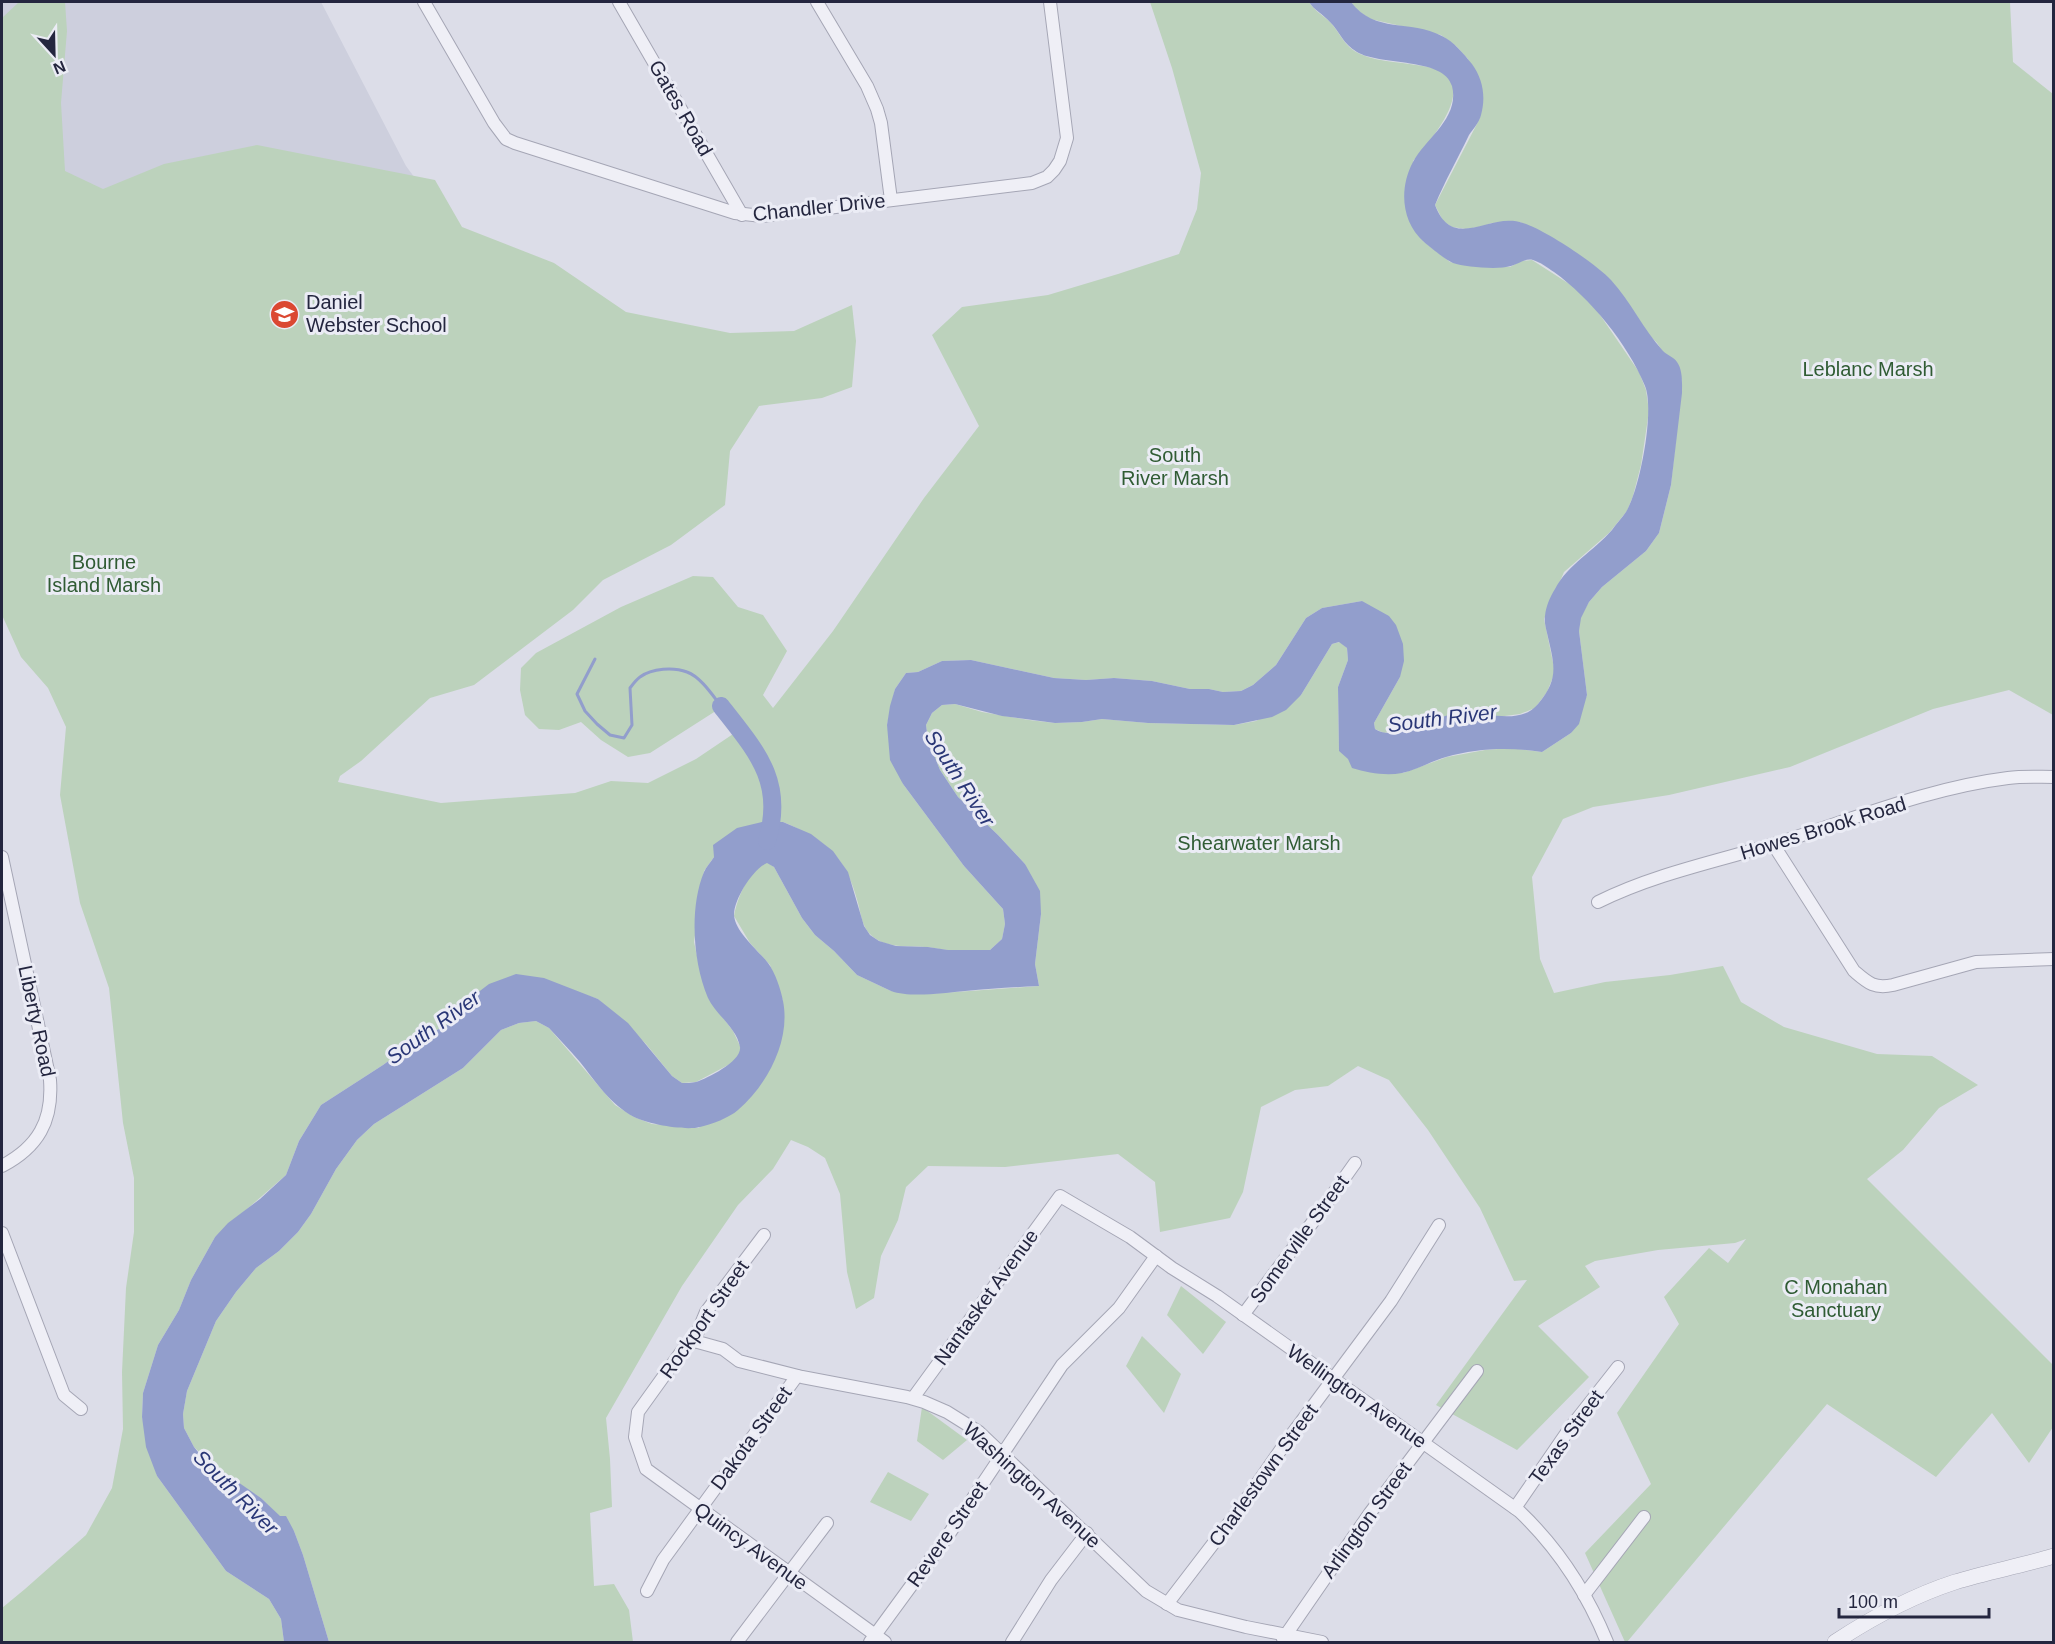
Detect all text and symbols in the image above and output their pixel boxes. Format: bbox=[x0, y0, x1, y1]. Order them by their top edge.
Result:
north arrow bbox=[24, 24, 84, 84]
street label: Gates Road bbox=[645, 56, 717, 160]
text: N bbox=[51, 57, 68, 77]
street label: Chandler Drive bbox=[752, 189, 886, 225]
place label: Daniel Webster School bbox=[306, 291, 447, 336]
school or university icon: Daniel Webster School bbox=[269, 298, 301, 330]
park label: Leblanc Marsh bbox=[1802, 358, 1934, 380]
park label: South River Marsh bbox=[1121, 444, 1229, 489]
park label: Bourne Island Marsh bbox=[47, 551, 161, 596]
water label: South River bbox=[1386, 700, 1499, 736]
water label: South River bbox=[920, 726, 1000, 831]
street label: Howes Brook Road bbox=[1737, 792, 1909, 864]
park label: Shearwater Marsh bbox=[1177, 832, 1341, 854]
street label: Liberty Road bbox=[14, 963, 60, 1079]
water label: South River bbox=[382, 985, 485, 1069]
street label: Somerville Street bbox=[1245, 1171, 1353, 1307]
street label: Nantasket Avenue bbox=[929, 1225, 1043, 1369]
street label: Rockport Street bbox=[655, 1255, 753, 1382]
park label: C Monahan Sanctuary bbox=[1784, 1276, 1888, 1321]
street label: Wellington Avenue bbox=[1283, 1340, 1431, 1452]
street label: Dakota Street bbox=[706, 1382, 796, 1494]
street label: Texas Street bbox=[1524, 1385, 1608, 1488]
street label: Charlestown Street bbox=[1204, 1399, 1322, 1550]
street label: Washington Avenue bbox=[959, 1418, 1105, 1552]
water label: South River bbox=[189, 1445, 284, 1540]
street label: Arlington Street bbox=[1317, 1457, 1416, 1582]
street label: Revere Street bbox=[903, 1477, 992, 1591]
street label: Quincy Avenue bbox=[690, 1498, 812, 1594]
scale bar bbox=[1839, 1581, 1989, 1619]
text: 100 m bbox=[1848, 1592, 1898, 1612]

